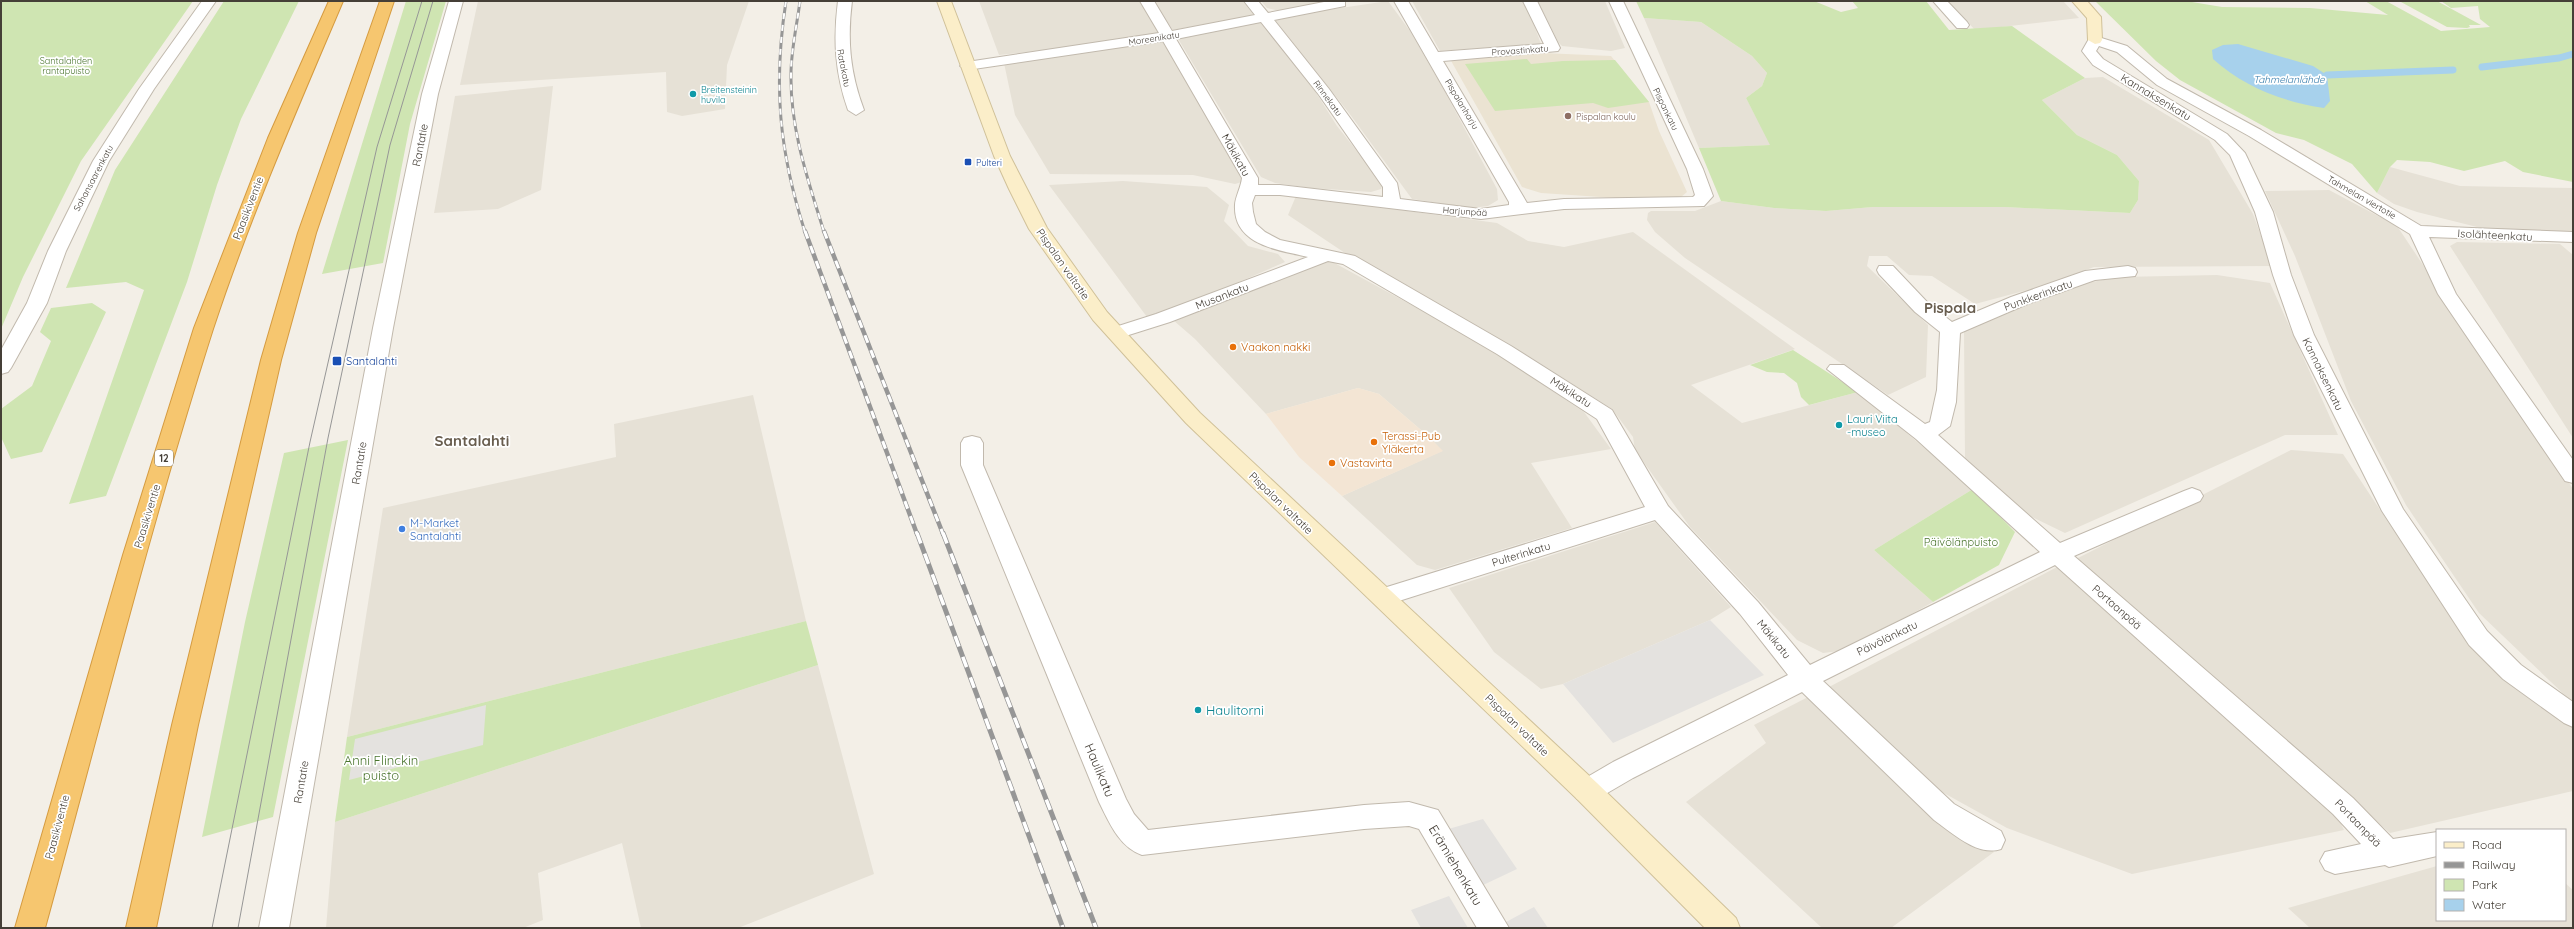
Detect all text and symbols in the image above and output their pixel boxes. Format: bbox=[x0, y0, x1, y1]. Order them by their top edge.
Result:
street label: Moreenikatu bbox=[1128, 29, 1180, 47]
street label: Provastinkatu bbox=[1491, 43, 1549, 57]
street label: Ratakatu bbox=[835, 48, 853, 88]
park label: Santalahden rantapuisto bbox=[40, 55, 92, 76]
street label: Kannaksenkatu bbox=[2118, 71, 2194, 123]
water label: Tahmelanlähde bbox=[2253, 73, 2325, 86]
street label: Pispalanharju bbox=[1443, 77, 1481, 131]
street label: Rinnekatu bbox=[1311, 78, 1345, 118]
place label: Breitensteinin huvila bbox=[701, 84, 757, 105]
street label: Pispankatu bbox=[1651, 86, 1681, 132]
marker: Breitensteinin huvila bbox=[688, 89, 698, 99]
marker: Pispalan koulu bbox=[1563, 111, 1573, 121]
place label: Pispalan koulu bbox=[1576, 111, 1636, 122]
street label: Rantatie bbox=[409, 122, 431, 168]
street label: Mäkikatu bbox=[1219, 131, 1253, 179]
street label: Sahansaarenkatu bbox=[71, 143, 115, 213]
marker: Pulteri bbox=[963, 157, 973, 167]
place label: Pulteri bbox=[976, 157, 1002, 168]
street label: Tahmelan viertotie bbox=[2326, 173, 2398, 221]
street label: Paasikiventie bbox=[230, 175, 266, 241]
street label: Harjunpää bbox=[1442, 204, 1488, 218]
street label: Pispalan valtatie bbox=[1033, 226, 1093, 302]
street label: Isolähteenkatu bbox=[2457, 226, 2533, 244]
street label: Punkkerinkatu bbox=[2002, 276, 2074, 314]
street label: Musankatu bbox=[1193, 279, 1251, 313]
district label: Pispala bbox=[1924, 298, 1976, 317]
street label: Kannaksenkatu bbox=[2299, 335, 2347, 413]
place label: Vaakon nakki bbox=[1241, 340, 1310, 354]
marker: Vaakon nakki bbox=[1228, 342, 1238, 352]
place label: Santalahti bbox=[346, 354, 397, 368]
marker: Santalahti bbox=[331, 355, 343, 367]
street label: Mäkikatu bbox=[1548, 373, 1594, 411]
place label: Lauri Viita -museo bbox=[1847, 412, 1898, 439]
marker: Lauri Viita -museo bbox=[1834, 420, 1844, 430]
place label: Terassi-Pub Yläkerta bbox=[1382, 429, 1441, 456]
district label: Santalahti bbox=[435, 431, 509, 450]
marker: Terassi-Pub Yläkerta bbox=[1369, 437, 1379, 447]
street label: Rantatie bbox=[348, 441, 370, 485]
road number: 12 bbox=[155, 450, 173, 466]
place label: Vastavirta bbox=[1340, 456, 1392, 470]
marker: Vastavirta bbox=[1327, 458, 1337, 468]
street label: Pispalan valtatie bbox=[1246, 469, 1316, 537]
street label: Paasikiventie bbox=[131, 482, 163, 550]
place label: M-Market Santalahti bbox=[410, 516, 461, 543]
marker: M-Market Santalahti bbox=[397, 524, 407, 534]
park label: Päivölänpuisto bbox=[1924, 535, 1999, 549]
street label: Pulterinkatu bbox=[1490, 538, 1552, 570]
street label: Portaanpää bbox=[2089, 582, 2145, 632]
street label: Mäkikatu bbox=[1754, 617, 1794, 661]
street label: Päivölänkatu bbox=[1854, 617, 1920, 659]
street label: Pispalan valtatie bbox=[1482, 691, 1552, 759]
place label: Haulitorni bbox=[1206, 702, 1264, 718]
marker: Haulitorni bbox=[1193, 705, 1203, 715]
street label: Haulikatu bbox=[1082, 741, 1118, 799]
park label: Anni Flinckin puisto bbox=[344, 752, 418, 783]
street label: Rantatie bbox=[290, 760, 312, 804]
street label: Paasikiventie bbox=[42, 793, 72, 861]
street label: Portaanpää bbox=[2332, 796, 2384, 850]
street label: Erämiehenkatu bbox=[1426, 822, 1486, 908]
legend bbox=[2436, 829, 2566, 921]
text: Road bbox=[2472, 837, 2502, 852]
text: Railway bbox=[2472, 857, 2516, 872]
text: Park bbox=[2472, 877, 2497, 892]
text: Water bbox=[2472, 897, 2507, 912]

